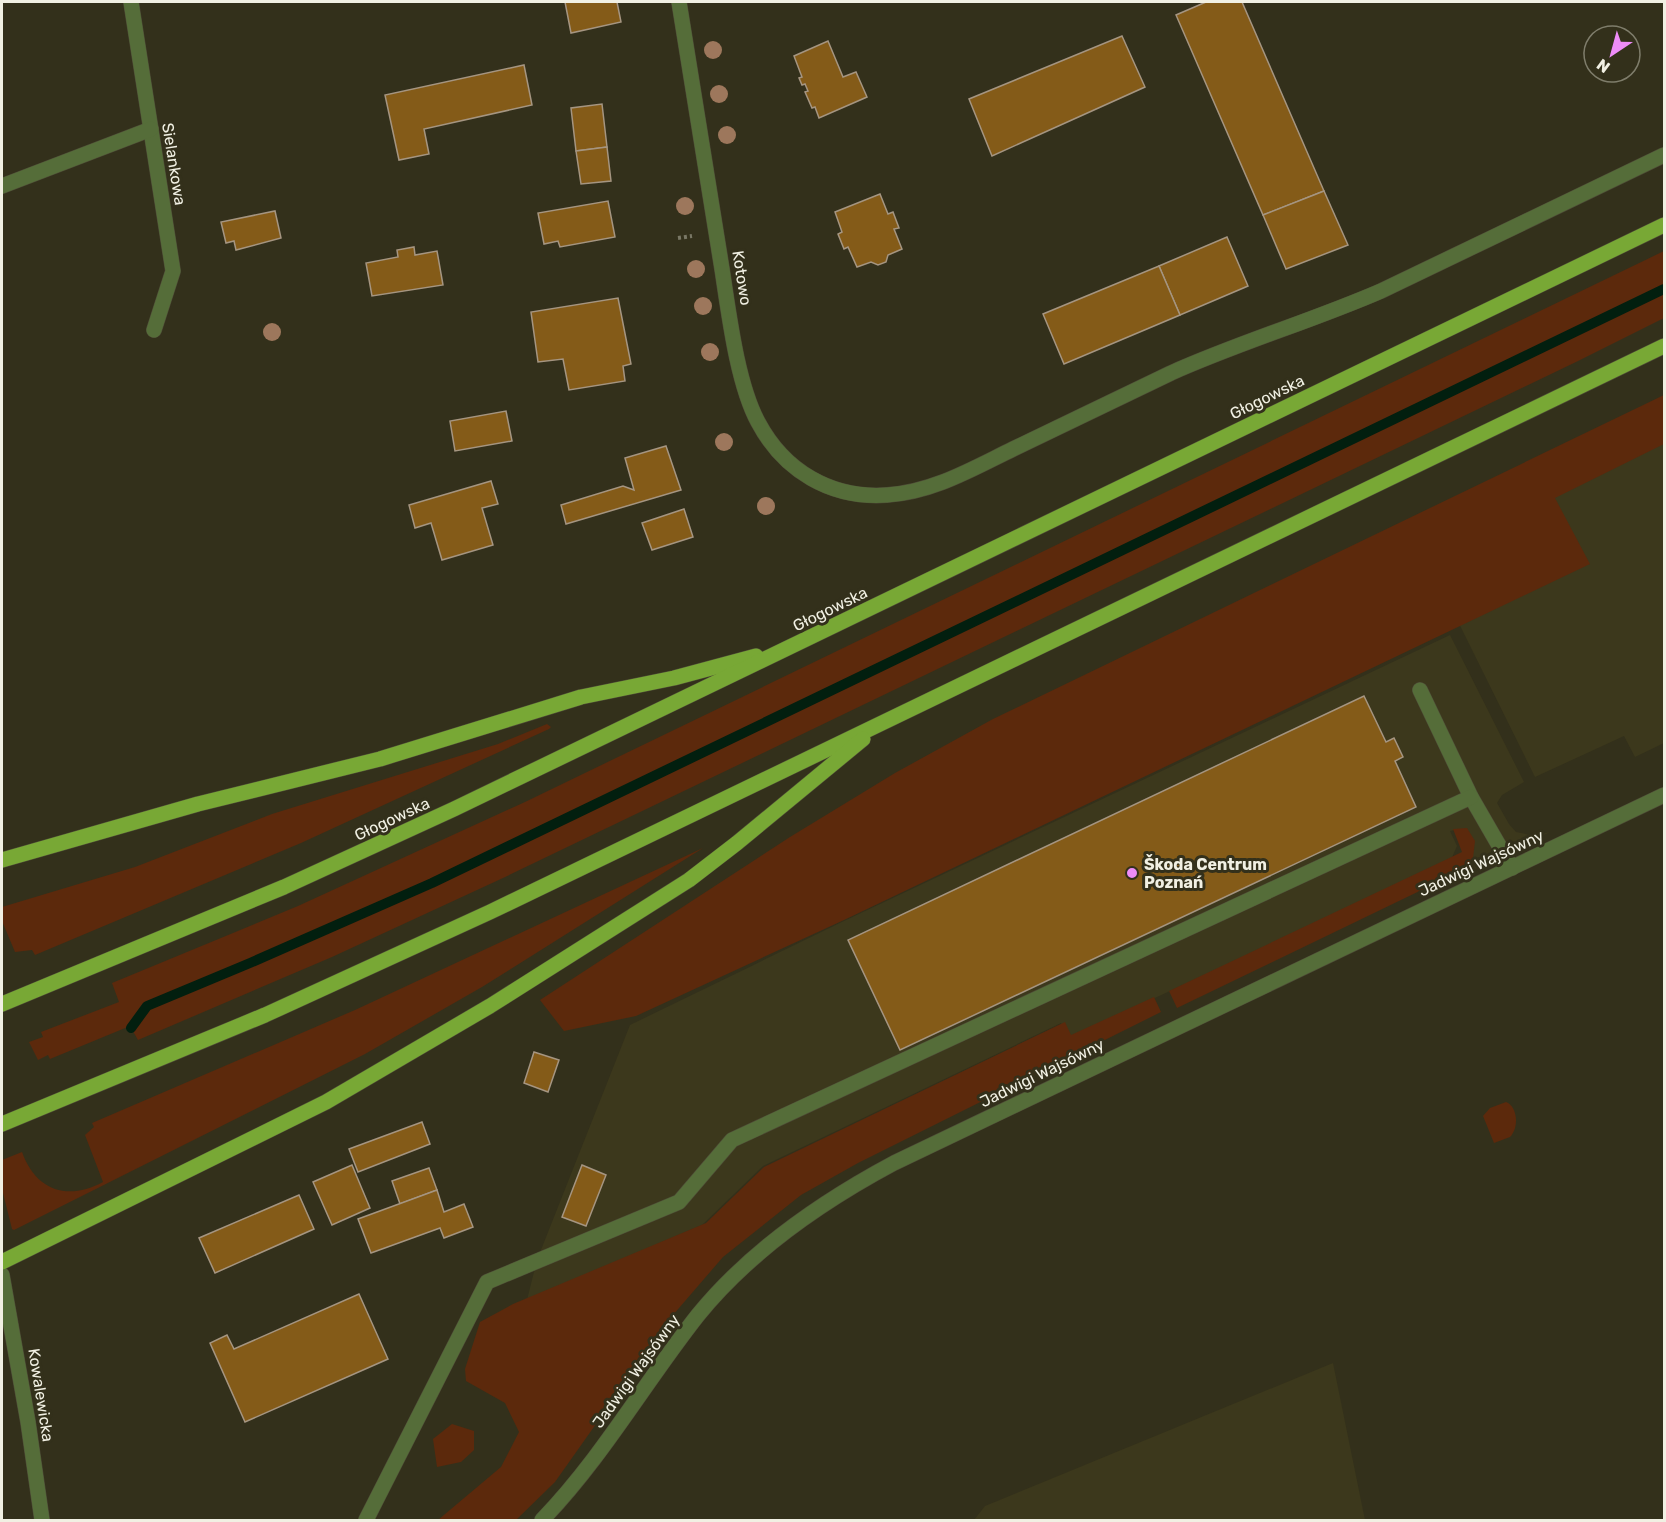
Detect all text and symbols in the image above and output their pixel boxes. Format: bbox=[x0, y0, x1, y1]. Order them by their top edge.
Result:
north arrow bbox=[1582, 24, 1642, 84]
text: N bbox=[1593, 55, 1614, 77]
street label: Sielankowa bbox=[158, 121, 190, 207]
street label: Kotowo bbox=[728, 249, 756, 307]
street label: Głogowska bbox=[1227, 371, 1307, 423]
street label: Głogowska bbox=[790, 583, 870, 635]
street label: Głogowska bbox=[351, 793, 433, 845]
street label: Jadwigi Wajsówny bbox=[1415, 826, 1547, 900]
place label: Škoda Centrum Poznań bbox=[1144, 854, 1267, 892]
marker: Škoda Centrum Poznań bbox=[1125, 866, 1139, 880]
street label: Jadwigi Wajsówny bbox=[977, 1035, 1107, 1111]
street label: Jadwigi Wajsówny bbox=[588, 1310, 684, 1432]
street label: Kowalewicka bbox=[24, 1347, 58, 1443]

